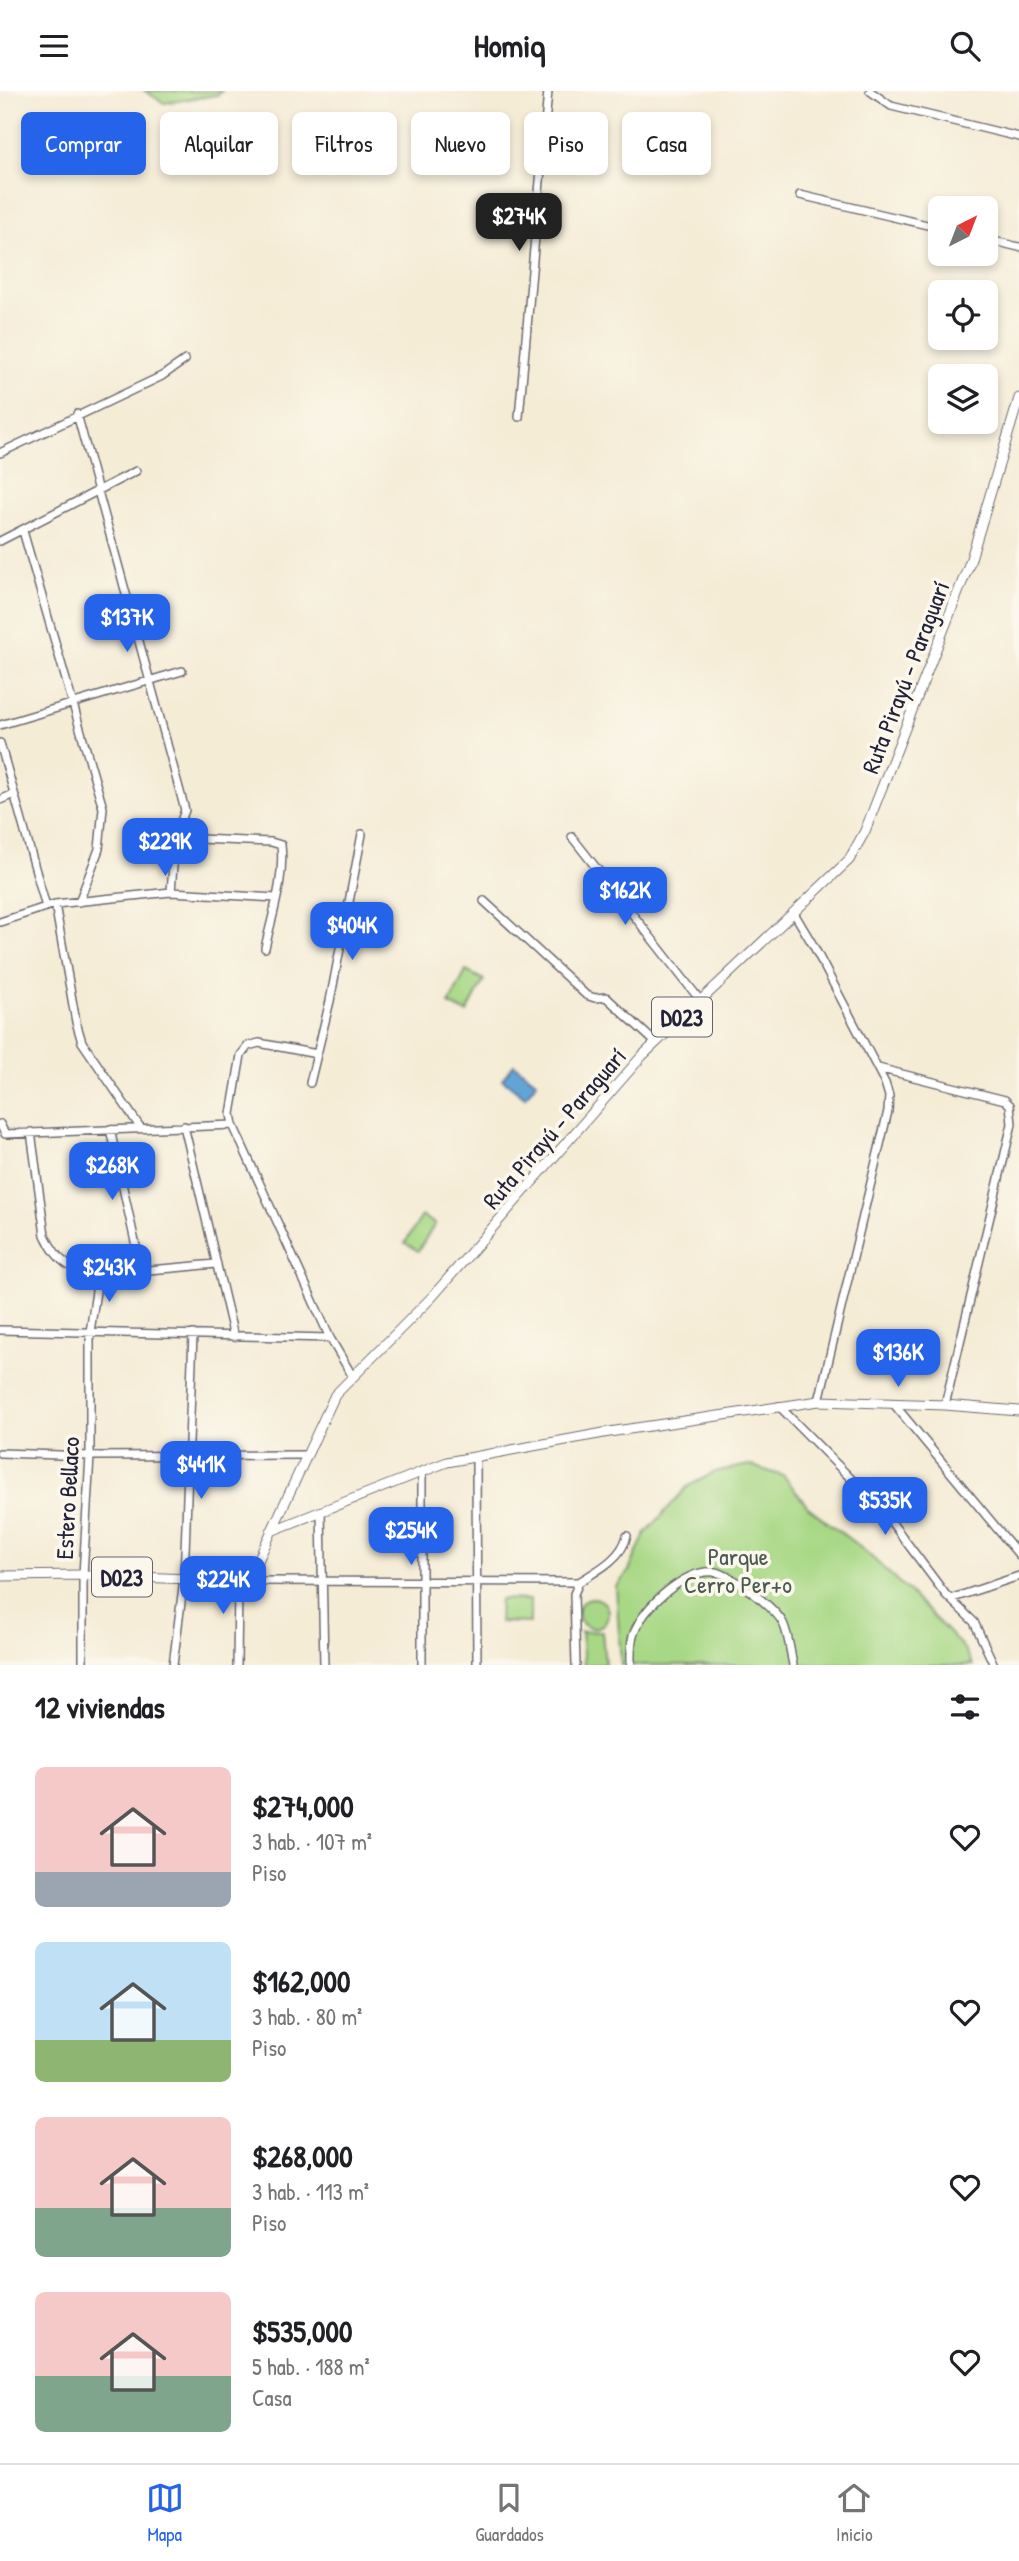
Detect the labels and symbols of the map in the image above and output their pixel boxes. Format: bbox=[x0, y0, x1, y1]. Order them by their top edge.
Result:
pin: $274K bbox=[470, 193, 568, 253]
north arrow bbox=[928, 196, 998, 266]
street label: Ruta Pirayú - Paraguarí bbox=[854, 576, 956, 778]
pin: $137K bbox=[78, 595, 176, 654]
pin: $229K bbox=[116, 819, 214, 878]
pin: $162K bbox=[576, 867, 674, 927]
pin: $404K bbox=[303, 903, 401, 962]
road number: D023 bbox=[652, 997, 712, 1036]
street label: Ruta Pirayú - Paraguarí bbox=[475, 1041, 633, 1215]
pin: $268K bbox=[63, 1143, 161, 1202]
pin: $243K bbox=[60, 1245, 158, 1304]
pin: $136K bbox=[849, 1329, 947, 1389]
street label: Estero Bellaco bbox=[48, 1436, 86, 1560]
pin: $441K bbox=[152, 1441, 250, 1501]
pin: $535K bbox=[836, 1477, 934, 1537]
pin: $254K bbox=[362, 1507, 460, 1567]
park label: Parque Cerro Per+o bbox=[684, 1540, 792, 1600]
road number: D023 bbox=[92, 1557, 152, 1597]
pin: $224K bbox=[174, 1557, 272, 1616]

